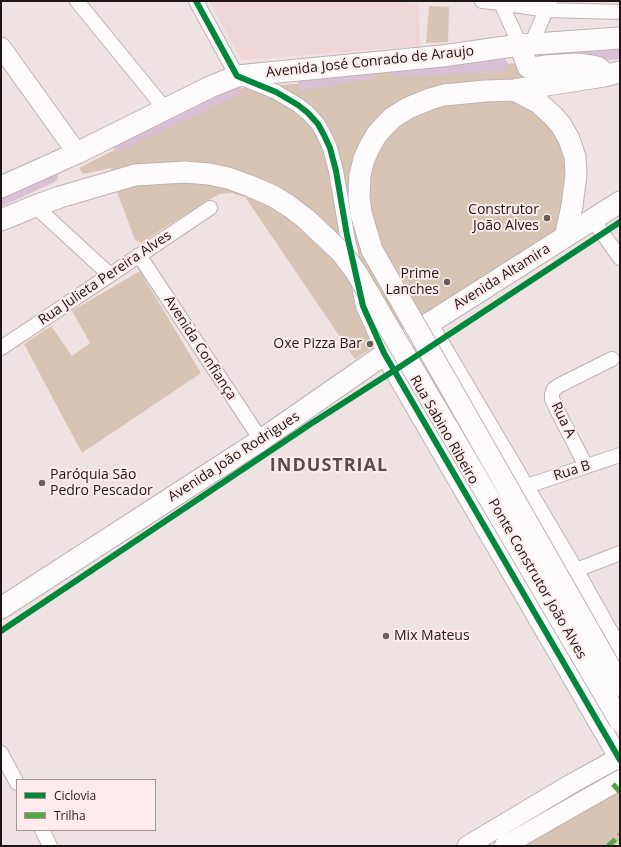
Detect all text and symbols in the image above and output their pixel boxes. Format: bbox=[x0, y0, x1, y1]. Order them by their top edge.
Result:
street label: Avenida José Conrado de Araujo bbox=[265, 43, 475, 81]
place label: Construtor João Alves bbox=[468, 202, 539, 234]
marker: Construtor João Alves bbox=[542, 213, 552, 223]
street label: Rua Julieta Pereira Alves bbox=[35, 227, 175, 329]
street label: Avenida Altamira bbox=[450, 240, 554, 314]
place label: Prime Lanches bbox=[386, 266, 439, 298]
marker: Prime Lanches bbox=[442, 277, 452, 287]
street label: Avenida Confiança bbox=[160, 293, 240, 403]
place label: Oxe Pizza Bar bbox=[273, 336, 362, 352]
marker: Oxe Pizza Bar bbox=[365, 339, 375, 349]
street label: Rua Sabino Ribeiro bbox=[406, 372, 482, 488]
street label: Rua A bbox=[547, 399, 579, 441]
street label: Avenida João Rodrigues bbox=[165, 408, 303, 506]
district label: INDUSTRIAL bbox=[270, 455, 388, 477]
street label: Rua B bbox=[551, 457, 593, 485]
place label: Paróquia São Pedro Pescador bbox=[50, 467, 153, 500]
marker: Paróquia São Pedro Pescador bbox=[37, 478, 47, 488]
street label: Ponte Construtor João Alves bbox=[484, 496, 590, 662]
place label: Mix Mateus bbox=[394, 628, 470, 644]
marker: Mix Mateus bbox=[381, 631, 391, 641]
legend bbox=[16, 779, 156, 831]
text: Ciclovia bbox=[54, 787, 96, 804]
text: Trilha bbox=[54, 807, 86, 824]

